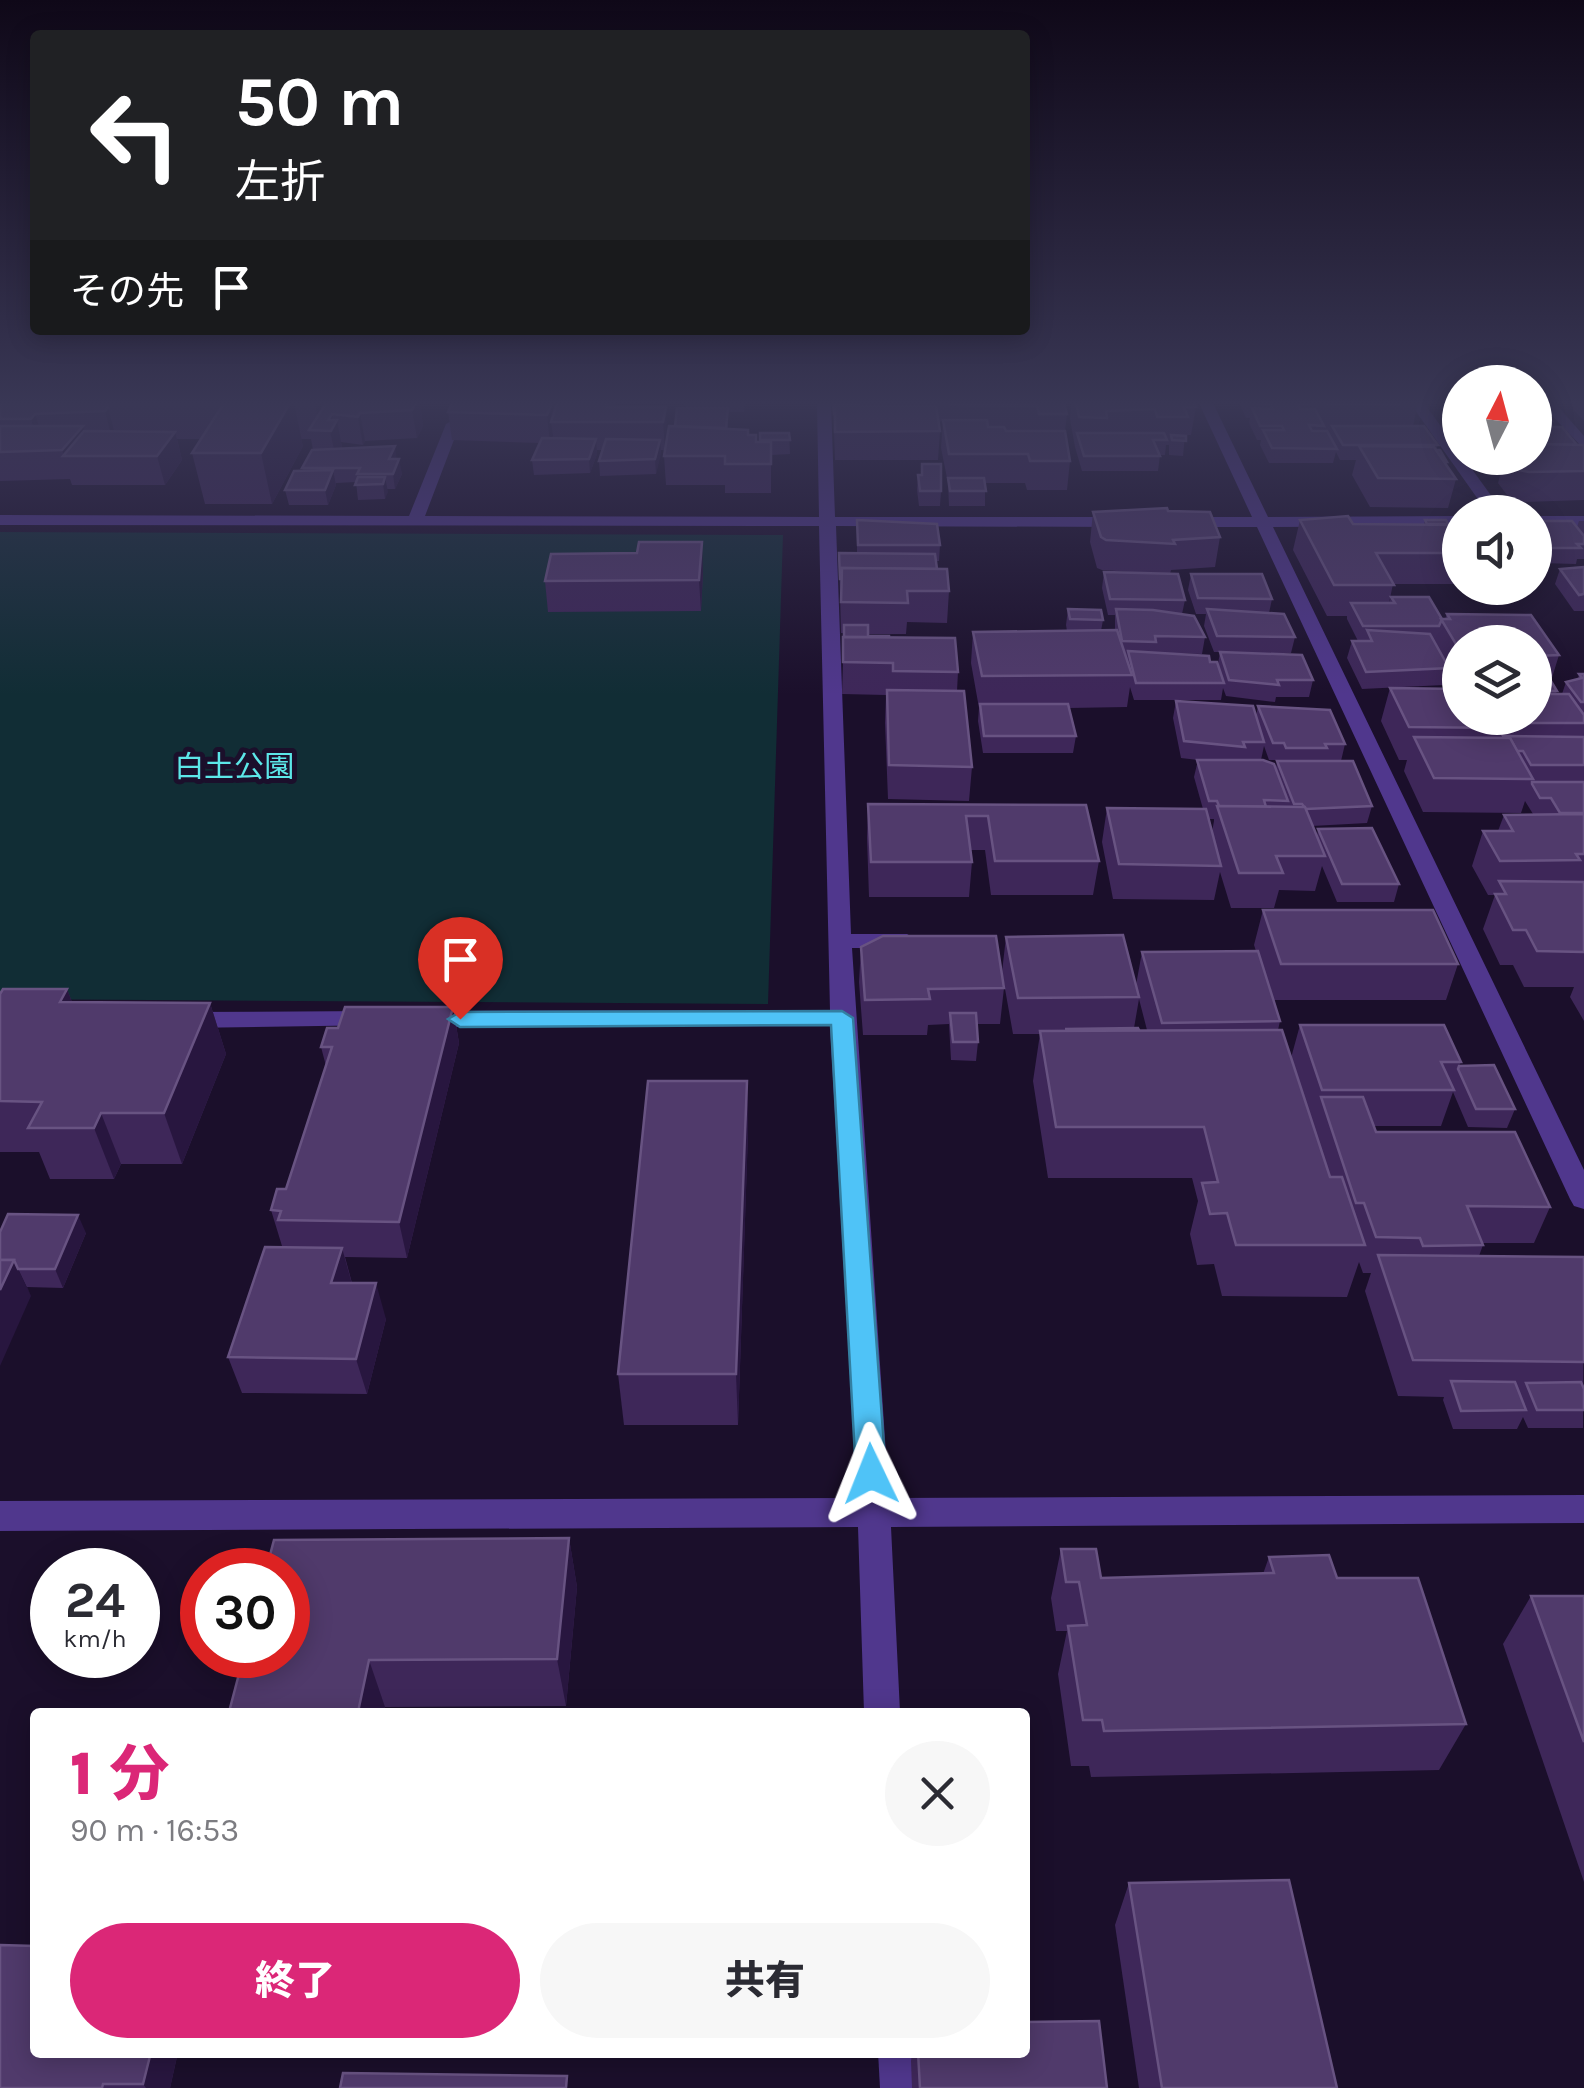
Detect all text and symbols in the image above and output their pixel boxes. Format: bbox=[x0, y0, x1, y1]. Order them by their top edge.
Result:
text: 50 m bbox=[235, 61, 404, 143]
icon: left bbox=[70, 70, 200, 200]
text: 左折 bbox=[235, 156, 325, 208]
icon: arrive bbox=[204, 260, 259, 315]
text: その先 bbox=[70, 269, 184, 314]
north arrow bbox=[1442, 365, 1552, 475]
map controls bbox=[1442, 365, 1552, 735]
button: sound bbox=[1442, 495, 1552, 605]
button: layers bbox=[1442, 625, 1552, 735]
park label: 白土公園 bbox=[174, 749, 294, 785]
pin bbox=[418, 917, 503, 1020]
icon: arrive bbox=[433, 932, 488, 987]
position arrow bbox=[819, 1422, 923, 1526]
speed limit sign: 30 bbox=[180, 1548, 310, 1678]
text: 24 bbox=[65, 1571, 125, 1630]
text: km/h bbox=[63, 1624, 127, 1653]
text: 1 分 bbox=[70, 1739, 169, 1809]
button: close bbox=[885, 1741, 990, 1846]
text: 90 m · 16:53 bbox=[70, 1812, 239, 1849]
button: 終了 bbox=[70, 1923, 520, 2038]
button: 共有 bbox=[540, 1923, 990, 2038]

